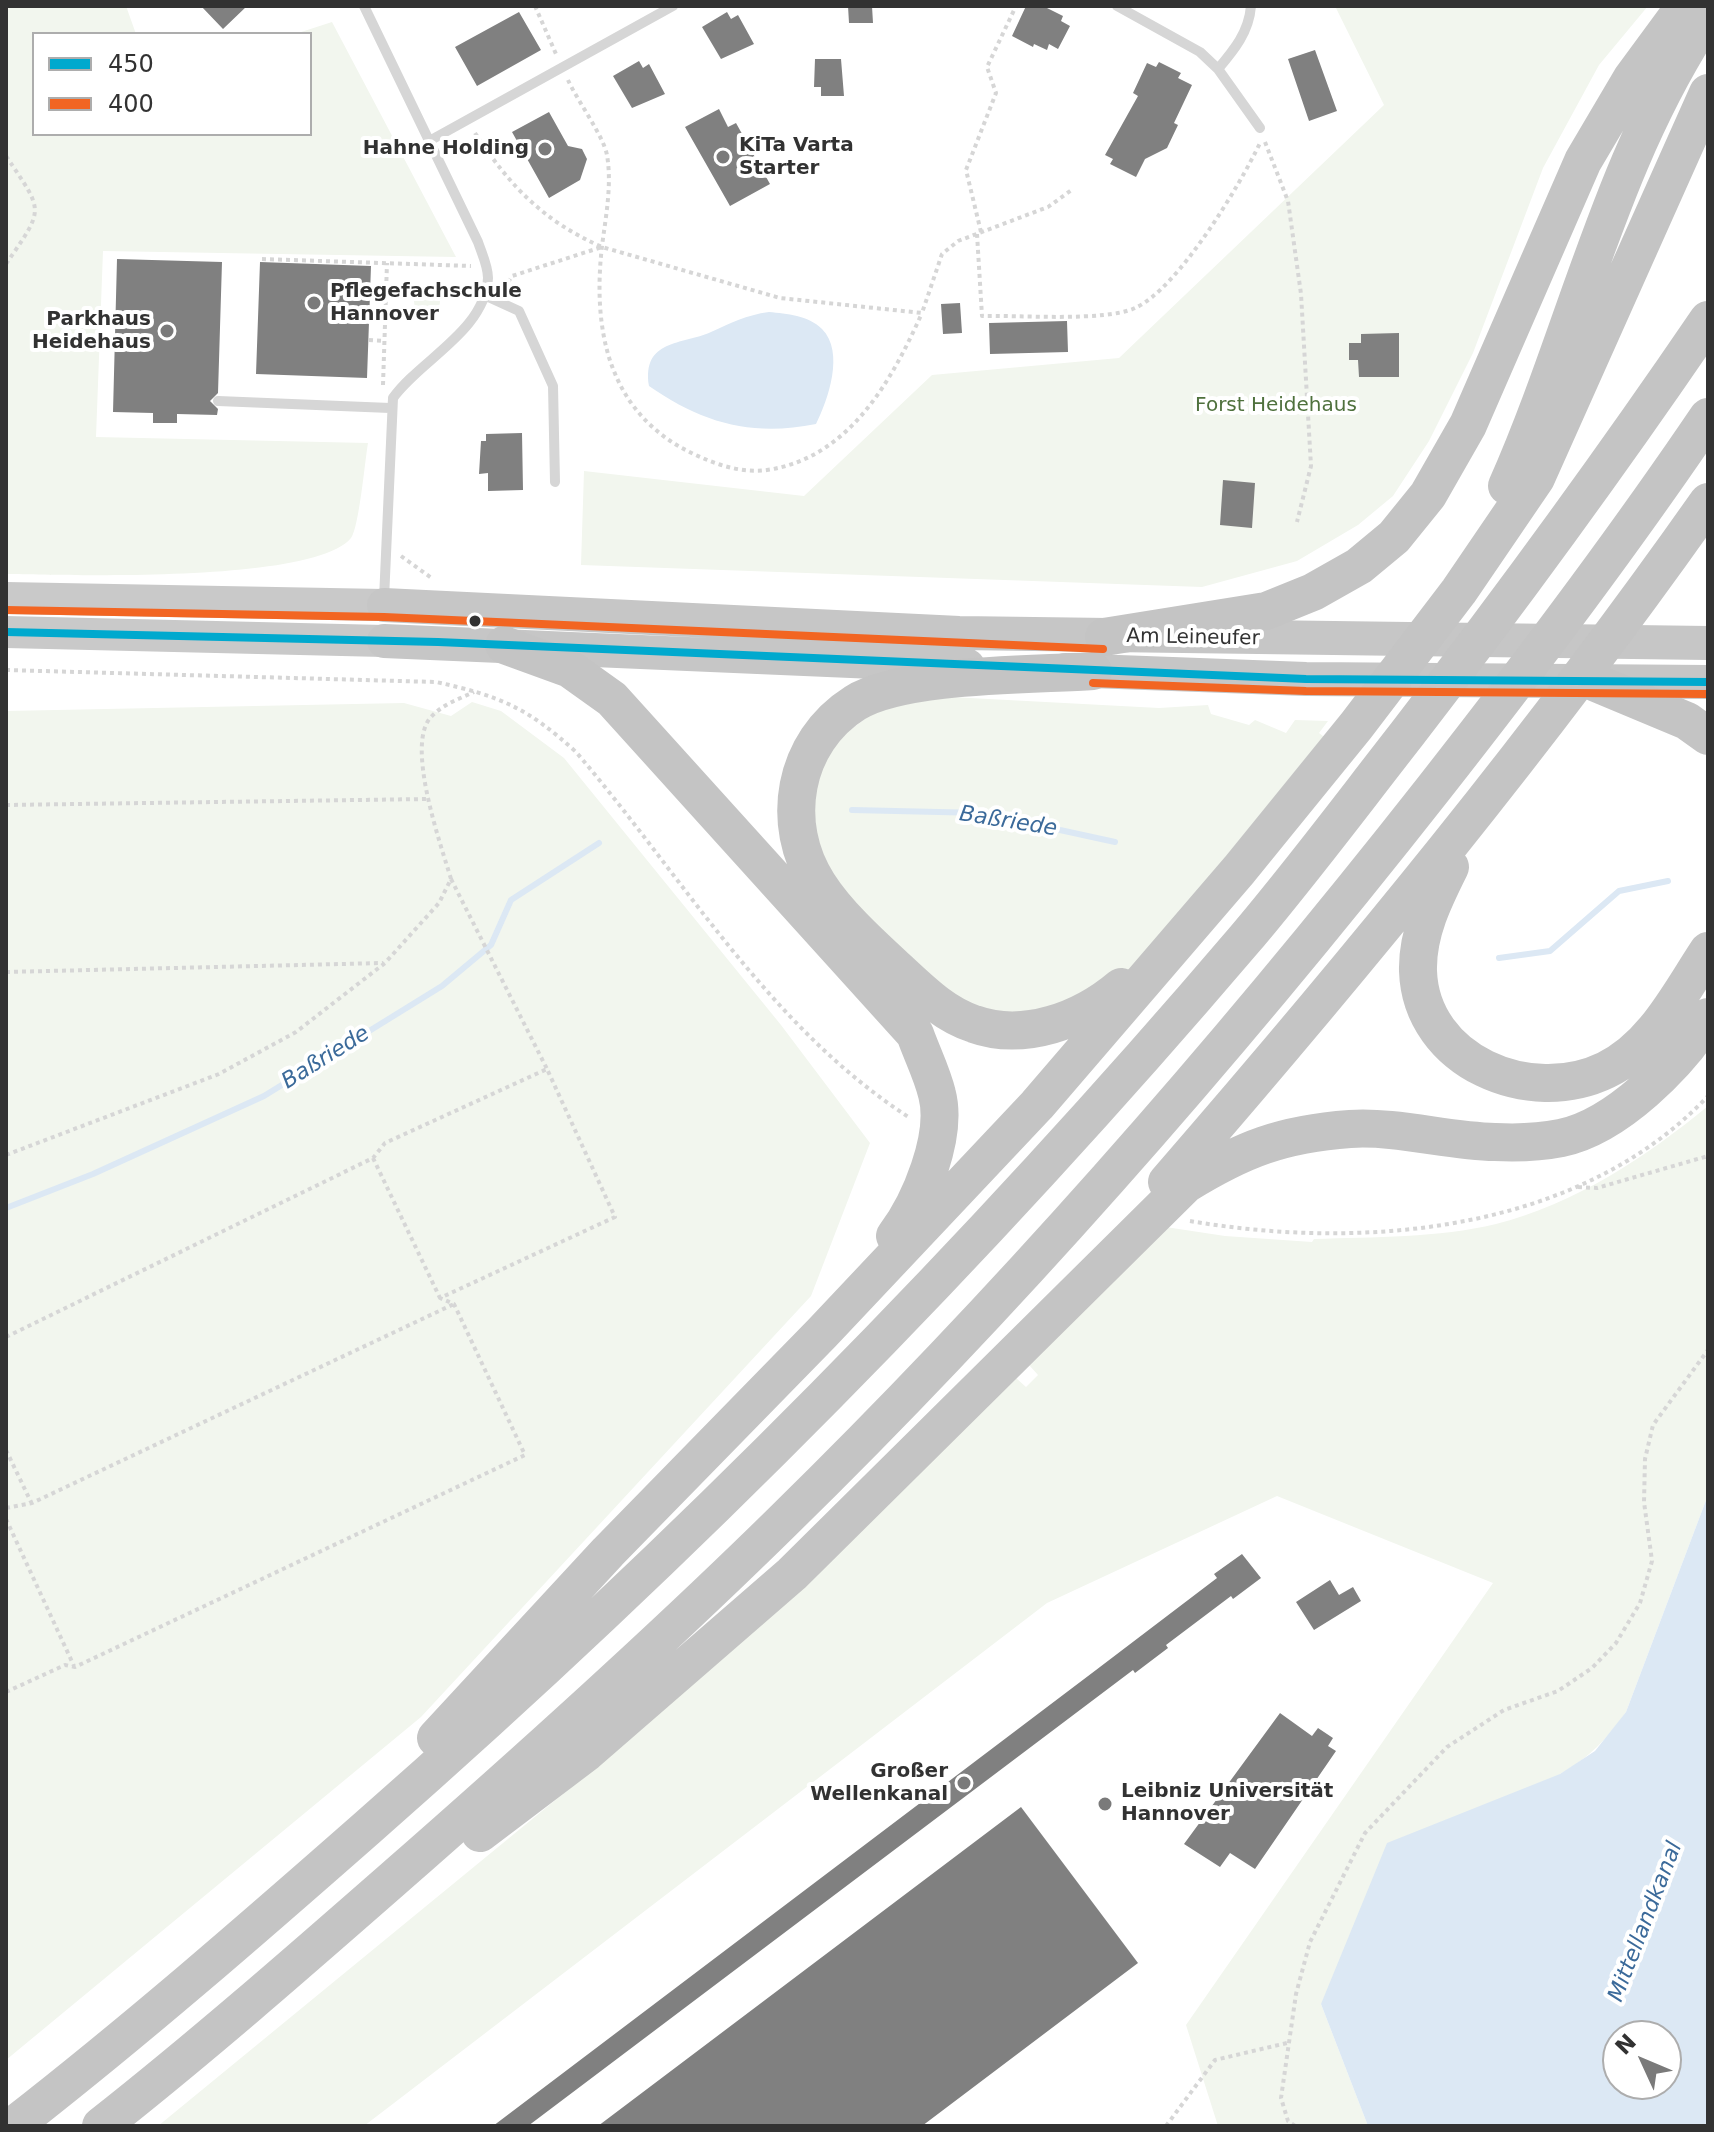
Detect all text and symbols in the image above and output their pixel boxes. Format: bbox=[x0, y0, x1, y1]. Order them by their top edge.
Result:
legend bbox=[32, 32, 312, 136]
text: 450 bbox=[108, 50, 154, 78]
text: 400 bbox=[108, 90, 154, 118]
place label: KiTa Varta Starter bbox=[739, 134, 854, 181]
place label: Hahne Holding bbox=[363, 137, 529, 161]
marker: Hahne Holding bbox=[536, 140, 554, 158]
marker: KiTa Varta Starter bbox=[714, 148, 732, 166]
place label: Pflegefachschule Hannover bbox=[330, 280, 522, 327]
marker: Pflegefachschule Hannover bbox=[305, 294, 323, 312]
place label: Parkhaus Heidehaus bbox=[32, 308, 151, 355]
marker: Parkhaus Heidehaus bbox=[158, 322, 176, 340]
park label: Forst Heidehaus bbox=[1195, 394, 1357, 418]
unlabelled marker bbox=[467, 613, 483, 629]
street label: Am Leineufer bbox=[1126, 625, 1260, 651]
water label: Baßriede bbox=[957, 801, 1059, 843]
water label: Baßriede bbox=[277, 1021, 375, 1095]
place label: Großer Wellenkanal bbox=[810, 1760, 948, 1807]
marker: Großer Wellenkanal bbox=[955, 1774, 973, 1792]
place label: Leibniz Universität Hannover bbox=[1121, 1780, 1333, 1827]
marker: Leibniz Universität Hannover bbox=[1096, 1795, 1114, 1813]
water label: Mittellandkanal bbox=[1603, 1838, 1689, 2006]
north arrow bbox=[1602, 2020, 1682, 2100]
text: N bbox=[1610, 2029, 1641, 2060]

